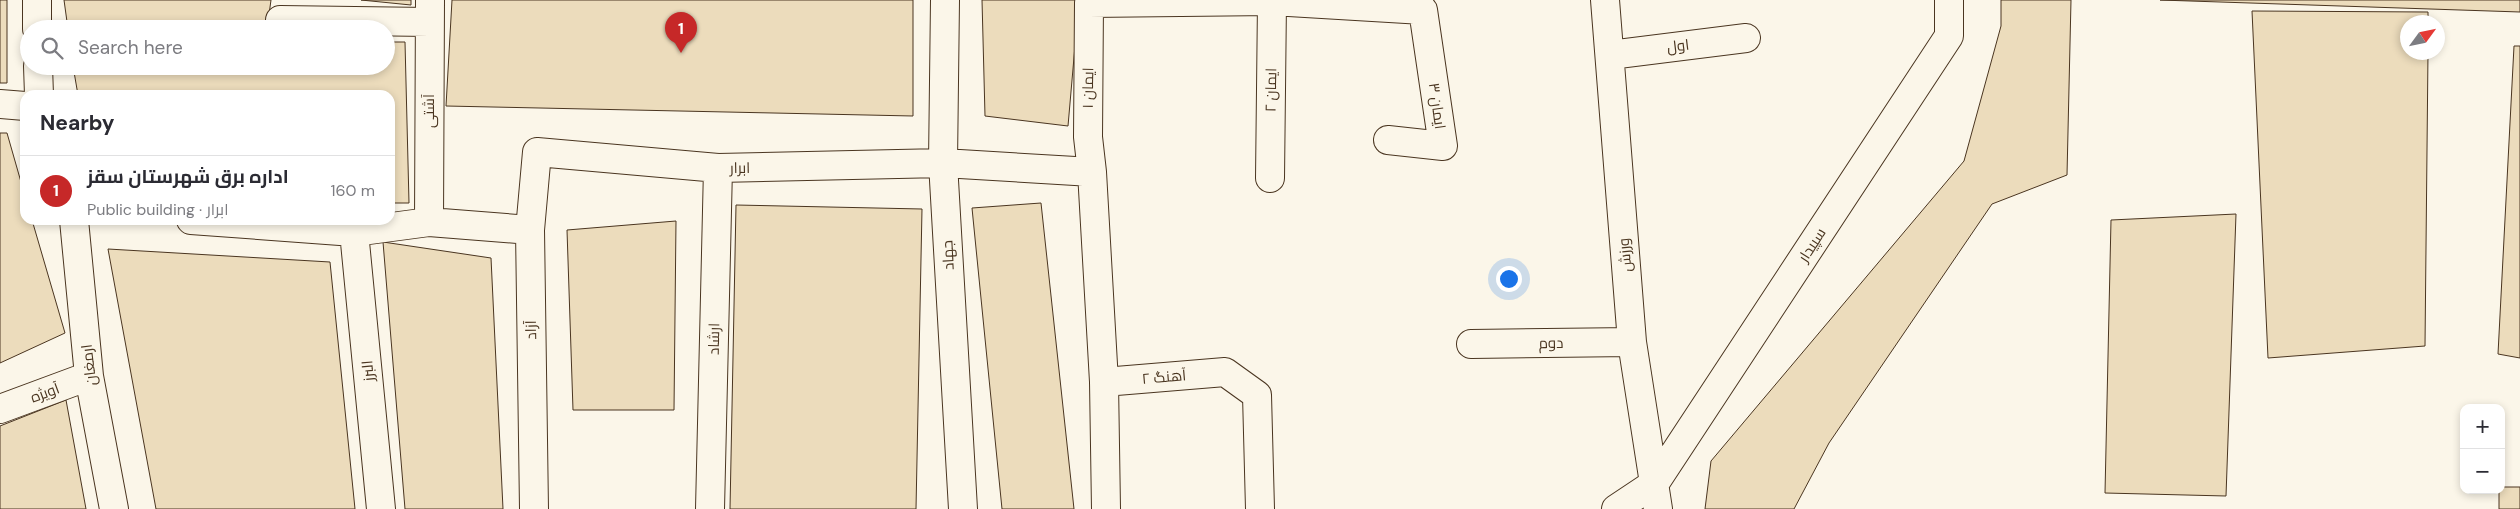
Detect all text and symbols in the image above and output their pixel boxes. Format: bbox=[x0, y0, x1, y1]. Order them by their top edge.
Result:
pin: 1 bbox=[665, 12, 697, 53]
north arrow bbox=[2400, 15, 2445, 60]
search box bbox=[20, 20, 395, 75]
icon: search bbox=[38, 34, 66, 62]
text: Search here bbox=[78, 35, 183, 60]
street label: اول bbox=[1666, 35, 1690, 57]
street label: ایمان ۱ bbox=[1078, 67, 1098, 109]
street label: ایمان ۲ bbox=[1261, 68, 1281, 112]
street label: ایمان ۳ bbox=[1424, 81, 1450, 131]
street label: آشتی bbox=[419, 94, 439, 128]
text: Nearby bbox=[40, 109, 114, 137]
street label: ابرار bbox=[729, 158, 750, 178]
text: اداره برق شهرستان سقز bbox=[87, 164, 289, 189]
text: 1 bbox=[53, 180, 59, 201]
text: 160 m bbox=[331, 180, 375, 201]
text: Public building · ابرار bbox=[87, 199, 228, 220]
street label: سپیدار bbox=[1793, 224, 1831, 267]
street label: ورزش bbox=[1614, 237, 1636, 273]
street label: جهاد bbox=[937, 240, 959, 270]
your location bbox=[1496, 266, 1522, 292]
street label: آزاد bbox=[521, 320, 541, 340]
street label: ارشاد bbox=[704, 323, 724, 355]
street label: دوم bbox=[1538, 333, 1564, 353]
street label: ارمغان bbox=[77, 343, 101, 387]
street label: البرز bbox=[357, 360, 379, 383]
street label: آهنگ ۲ bbox=[1141, 365, 1187, 389]
street label: آویژه bbox=[28, 379, 62, 407]
map controls bbox=[2460, 404, 2505, 494]
button: + bbox=[2460, 404, 2505, 449]
button: − bbox=[2460, 449, 2505, 494]

